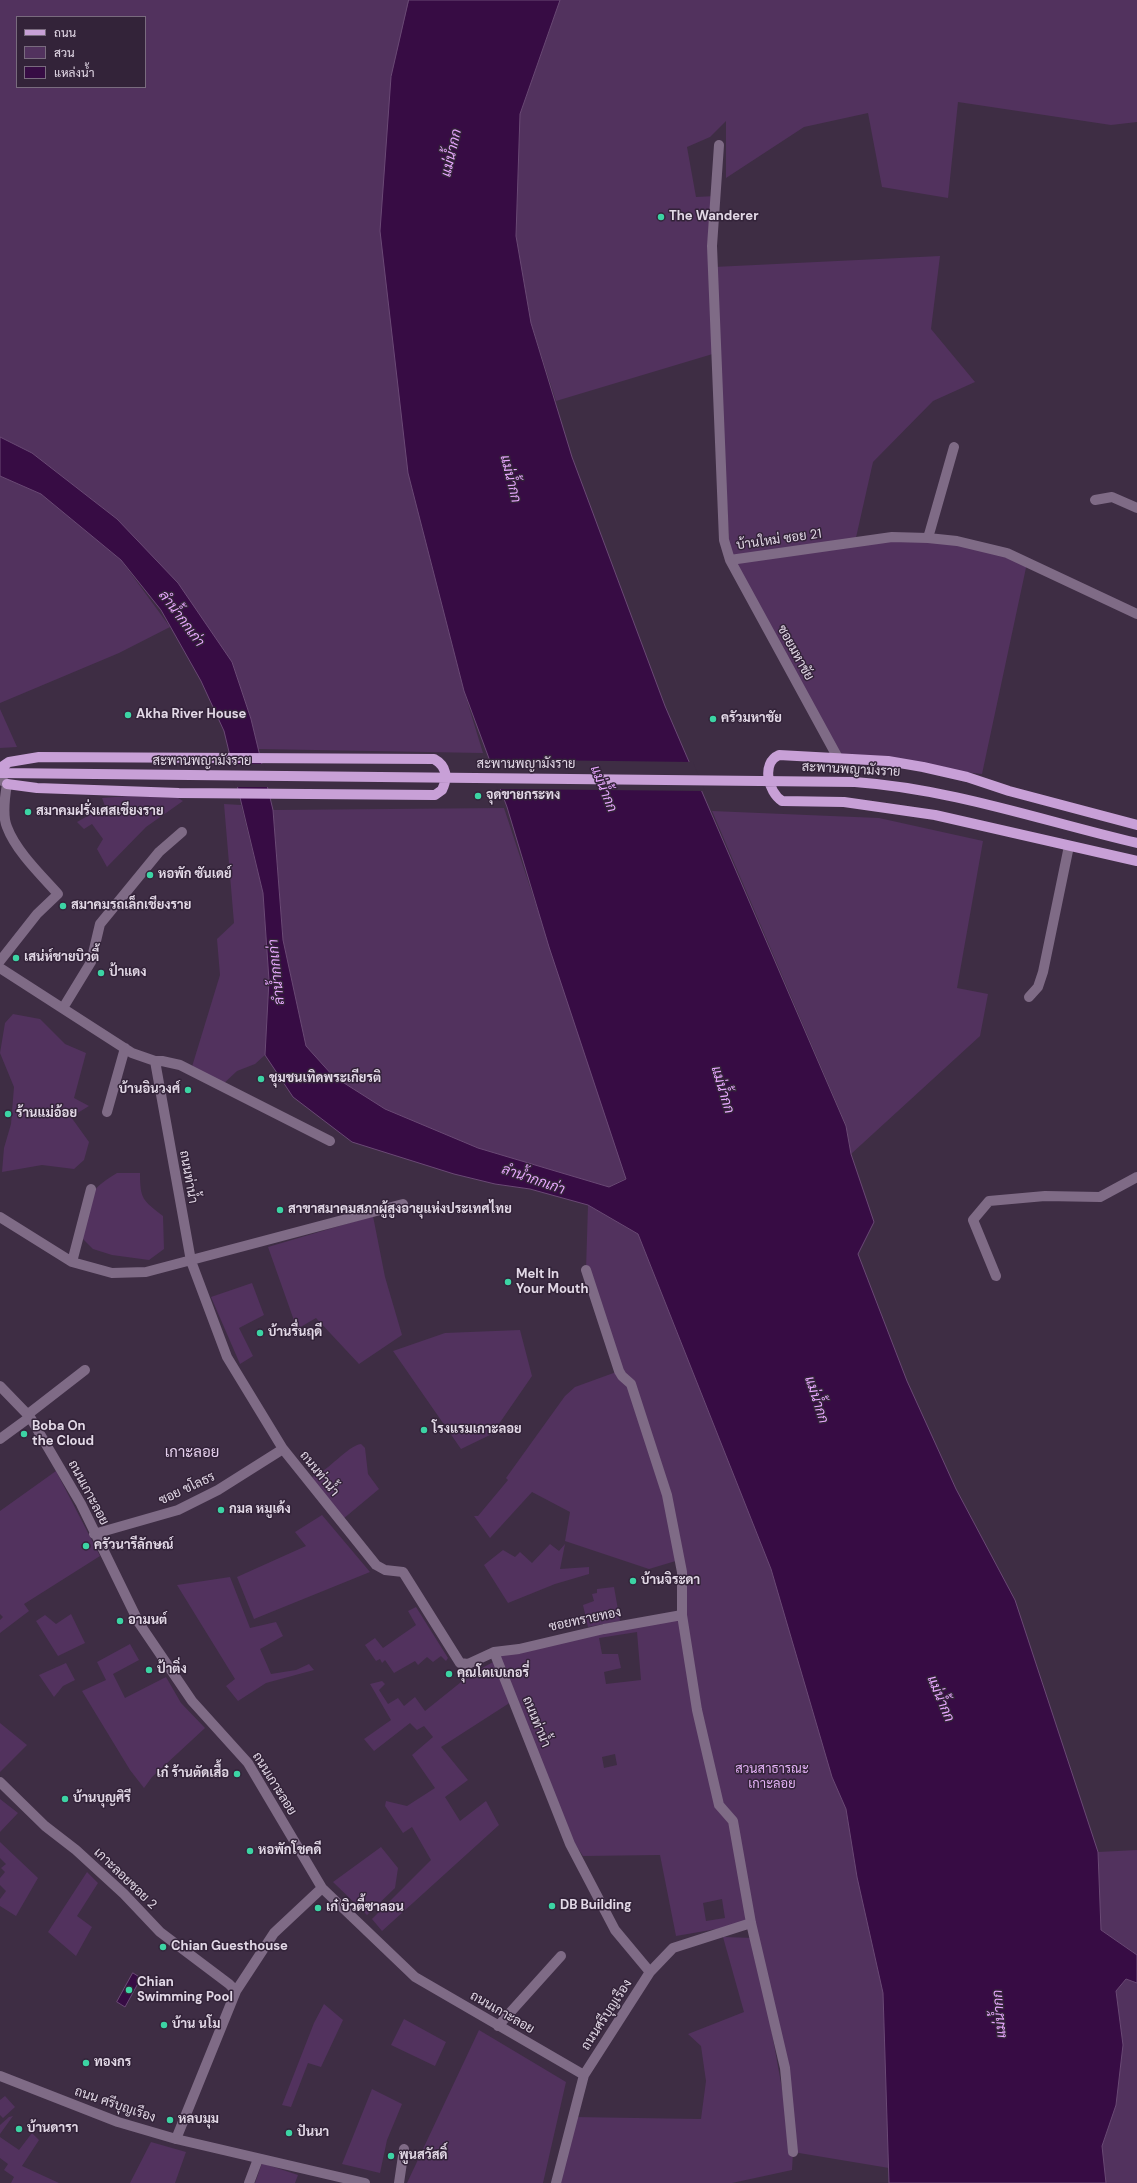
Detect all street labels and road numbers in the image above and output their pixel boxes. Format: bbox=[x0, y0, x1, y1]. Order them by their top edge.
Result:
street label: บ้านใหม่ ซอย 21 bbox=[735, 526, 823, 554]
street label: ซอยมหาชัย bbox=[773, 623, 817, 683]
street label: สะพานพญามังราย bbox=[153, 754, 251, 770]
street label: สะพานพญามังราย bbox=[477, 757, 575, 773]
street label: สะพานพญามังราย bbox=[801, 760, 901, 780]
street label: ถนนท่าน้ำ bbox=[176, 1149, 200, 1205]
street label: ถนนท่าน้ำ bbox=[296, 1448, 342, 1500]
street label: ถนนเกาะลอย bbox=[64, 1458, 112, 1528]
street label: ซอย ชโลธร bbox=[156, 1469, 218, 1509]
street label: ซอยทรายทอง bbox=[547, 1605, 623, 1635]
street label: ถนนท่าน้ำ bbox=[519, 1694, 553, 1750]
street label: ถนนเกาะลอย bbox=[248, 1750, 300, 1818]
street label: เกาะลอยซอย 2 bbox=[90, 1845, 160, 1913]
street label: ถนนศรีบุญเรือง bbox=[578, 1977, 636, 2053]
street label: ถนนเกาะลอย bbox=[467, 1988, 537, 2038]
street label: ถนน ศรีบุญเรือง bbox=[72, 2084, 158, 2126]

